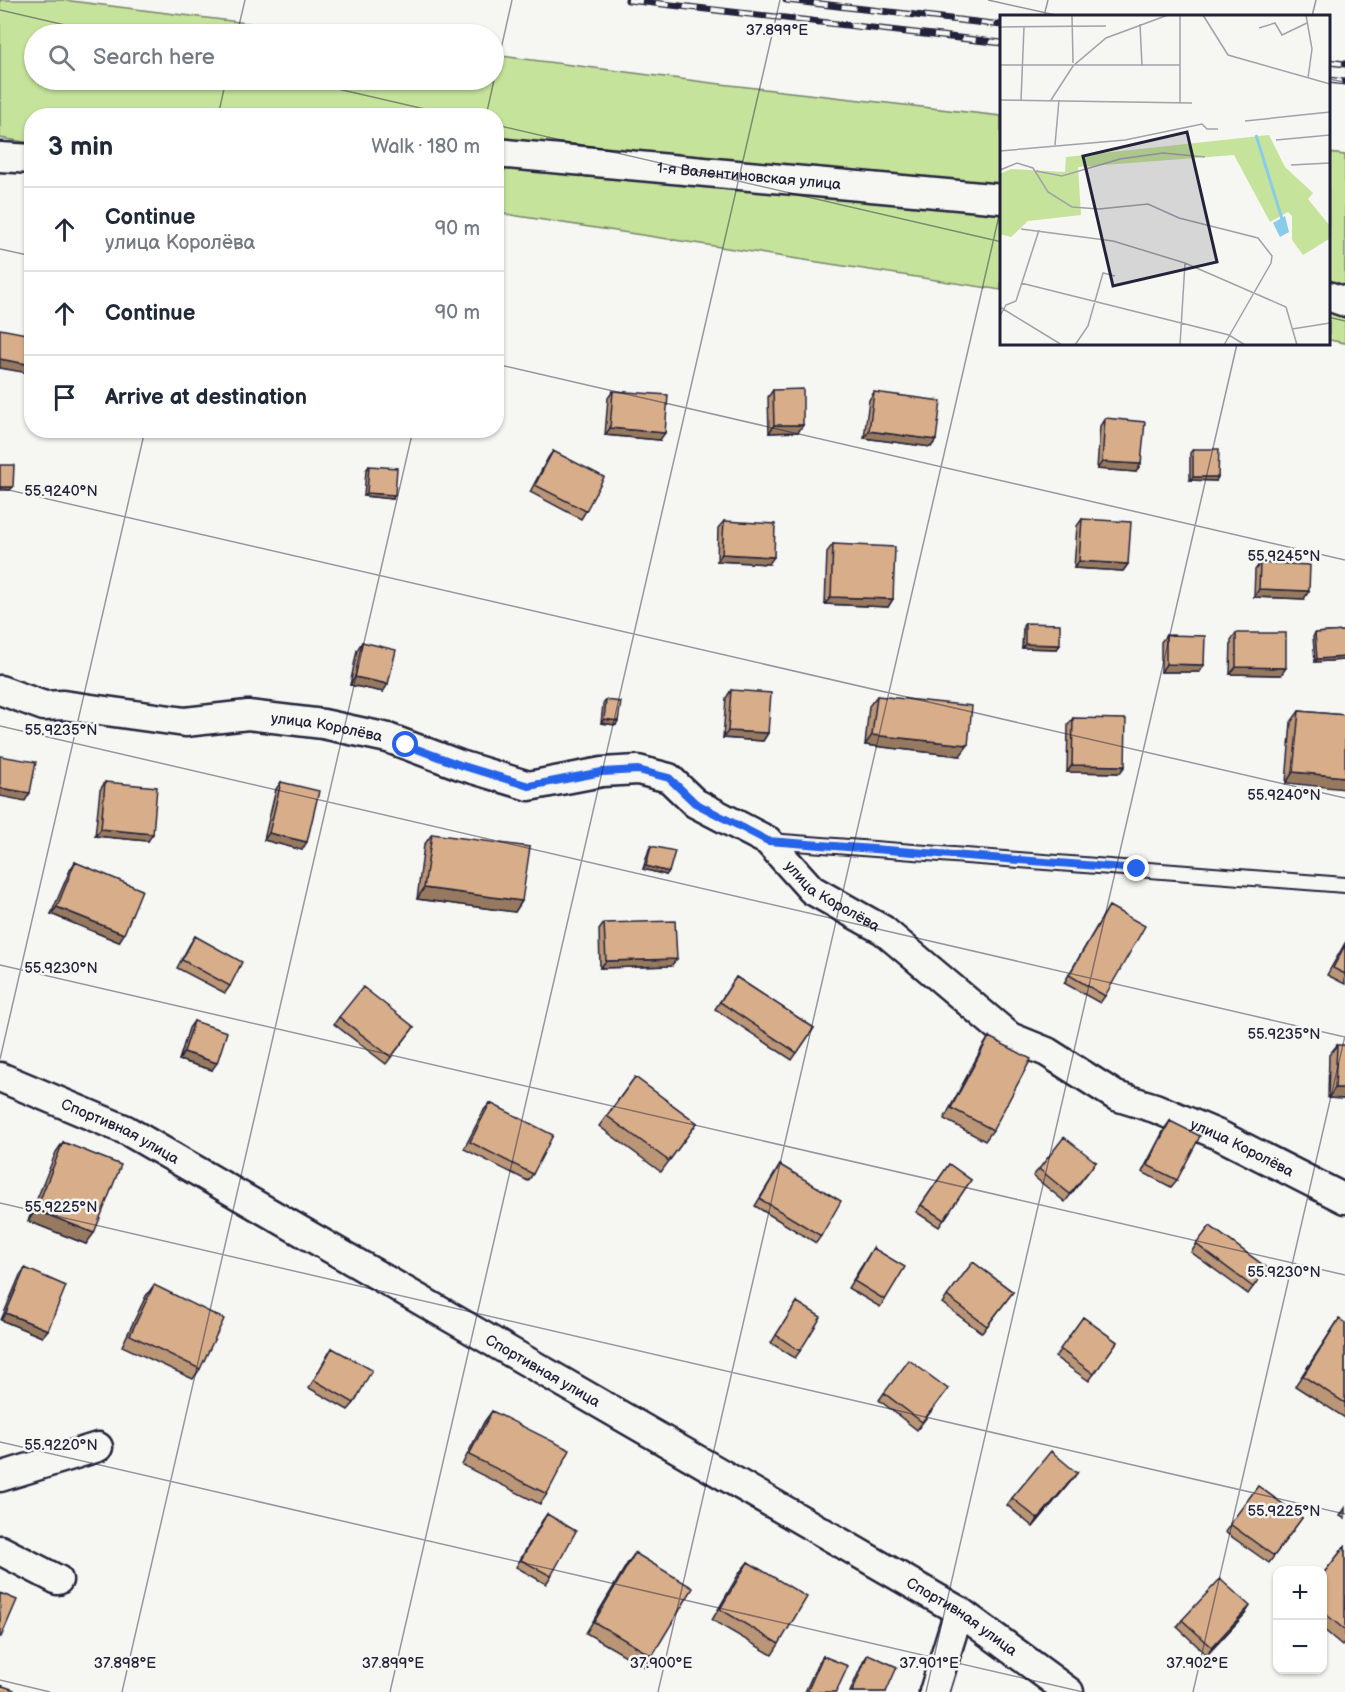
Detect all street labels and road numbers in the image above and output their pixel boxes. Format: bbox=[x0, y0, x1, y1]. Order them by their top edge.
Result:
street label: 1-я Валентиновская улица bbox=[656, 158, 842, 194]
street label: улица Королёва bbox=[270, 708, 384, 746]
street label: улица Королёва bbox=[781, 856, 883, 936]
street label: Спортивная улица bbox=[58, 1094, 183, 1168]
street label: улица Королёва bbox=[1188, 1115, 1297, 1181]
street label: Спортивная улица bbox=[482, 1330, 604, 1411]
street label: Спортивная улица bbox=[903, 1573, 1021, 1660]

